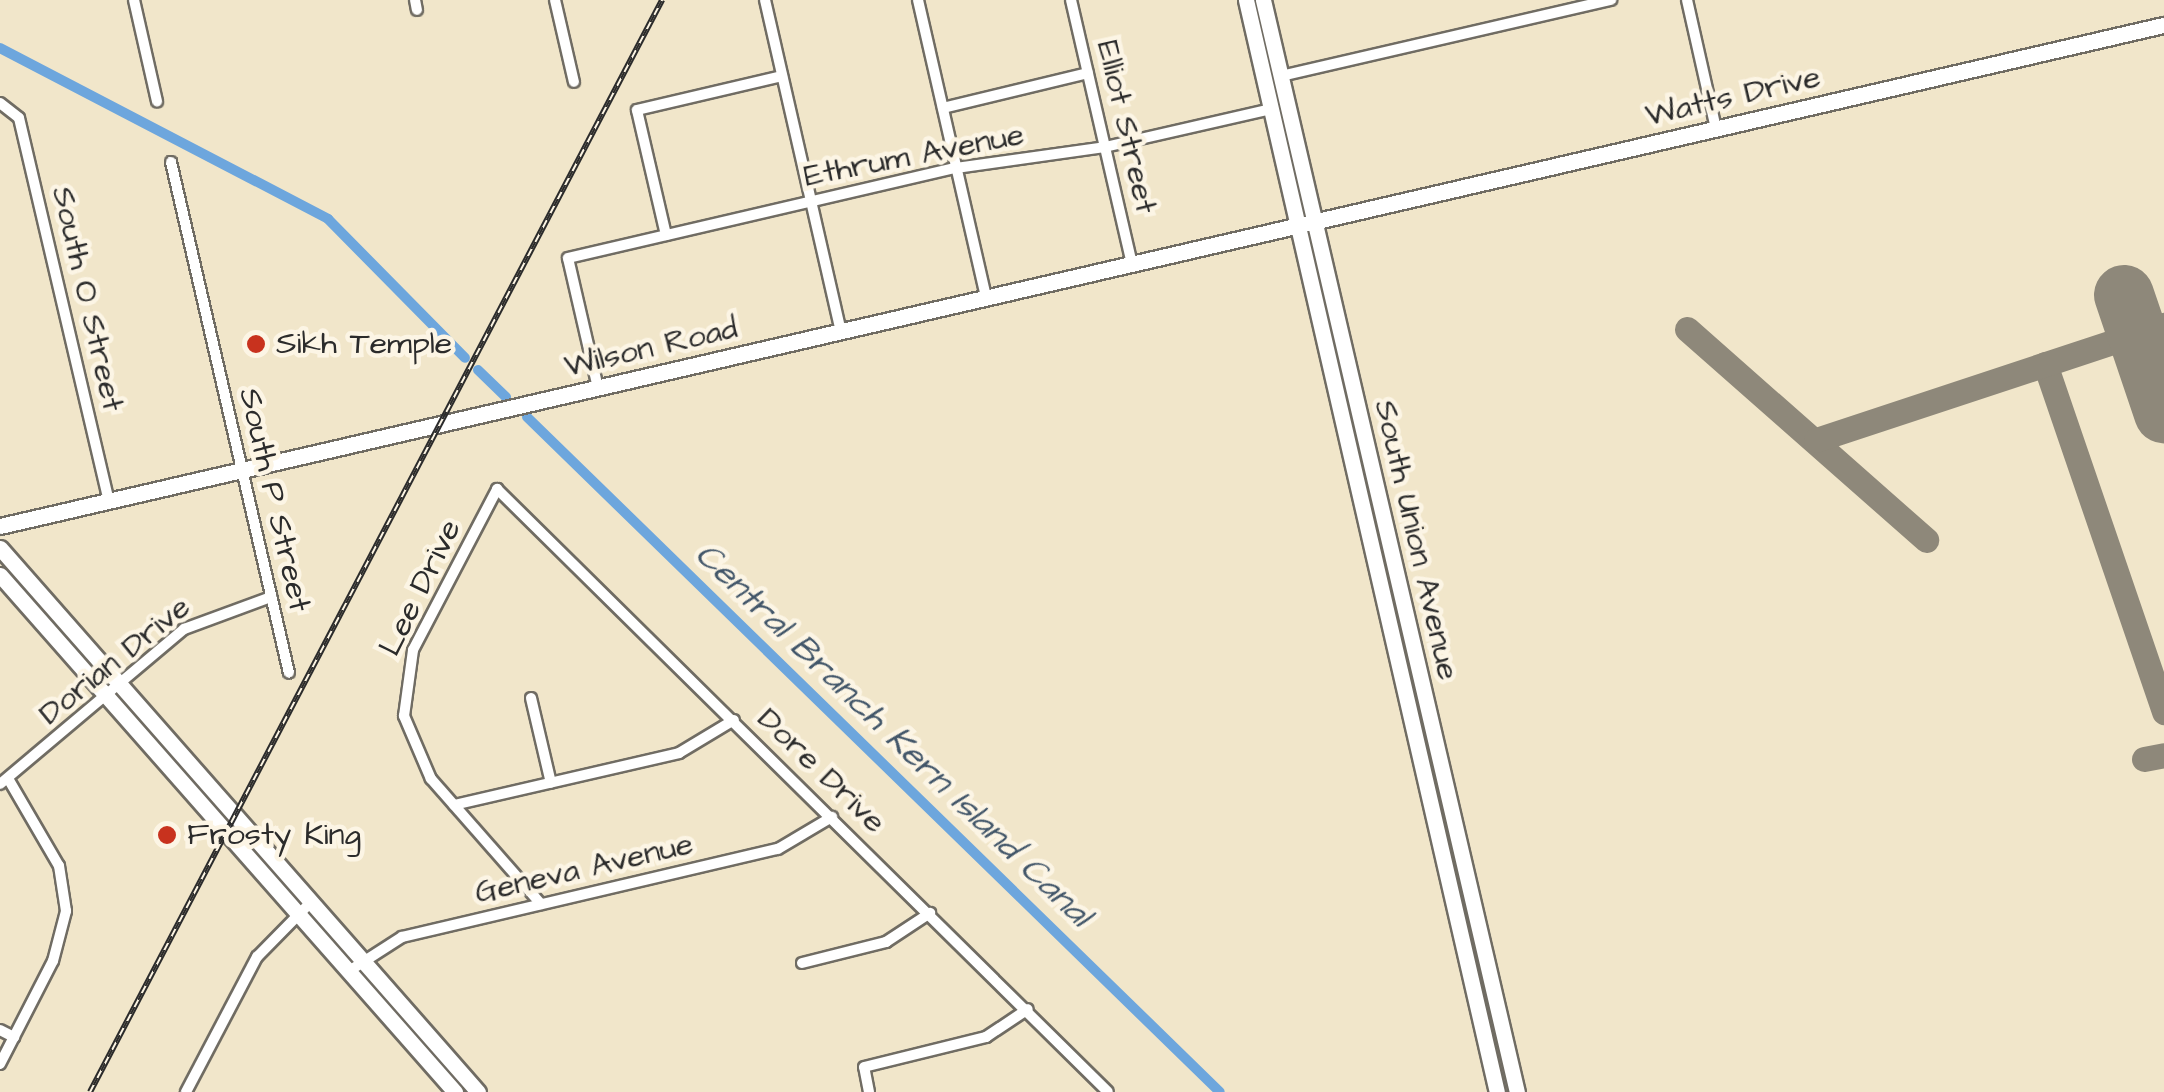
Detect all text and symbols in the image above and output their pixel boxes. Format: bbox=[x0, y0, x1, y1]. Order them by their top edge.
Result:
street label: Elliot Street bbox=[1087, 37, 1165, 217]
street label: Watts Drive bbox=[1642, 58, 1824, 136]
street label: Ethrum Avenue bbox=[801, 116, 1027, 196]
street label: South O Street bbox=[42, 183, 132, 415]
street label: Wilson Road bbox=[561, 309, 741, 387]
place label: Sikh Temple bbox=[276, 325, 452, 363]
marker: Sikh Temple bbox=[245, 333, 267, 355]
street label: South P Street bbox=[230, 384, 318, 616]
street label: South Union Avenue bbox=[1365, 396, 1467, 684]
street label: Lee Drive bbox=[372, 514, 470, 662]
water label: Central Branch Kern Island Canal bbox=[686, 534, 1100, 936]
street label: Dorian Drive bbox=[32, 588, 198, 734]
street label: Dore Drive bbox=[749, 700, 893, 842]
place label: Frosty King bbox=[187, 816, 361, 854]
marker: Frosty King bbox=[156, 824, 178, 846]
street label: Geneva Avenue bbox=[471, 825, 697, 913]

